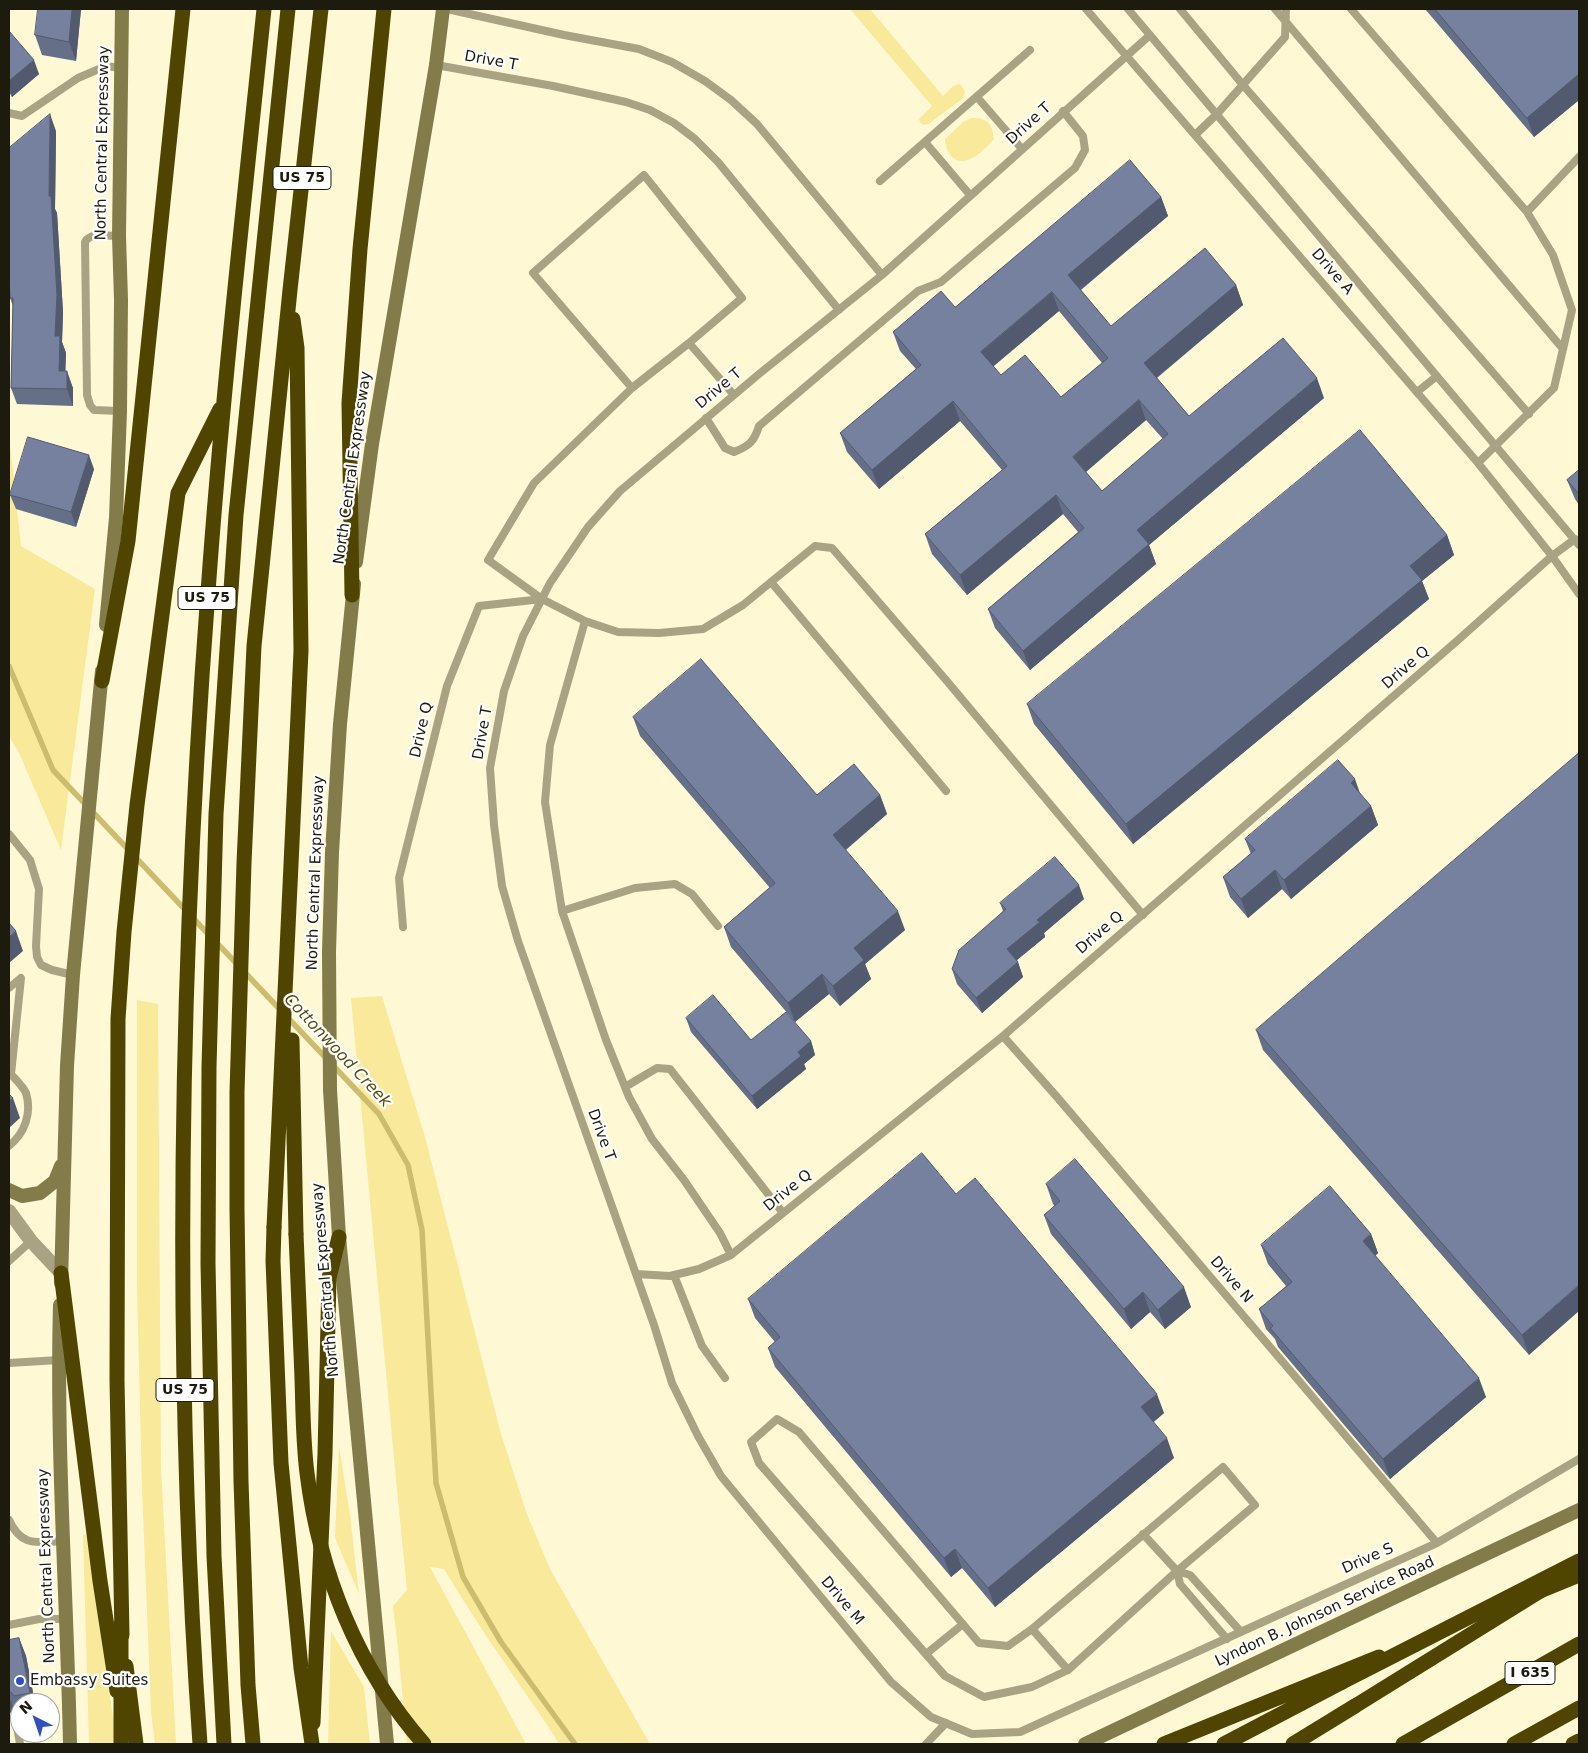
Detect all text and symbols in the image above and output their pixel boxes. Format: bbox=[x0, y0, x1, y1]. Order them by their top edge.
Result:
street label: North Central Expressway bbox=[92, 45, 114, 241]
street label: Drive T bbox=[463, 47, 519, 75]
street label: Drive T bbox=[1003, 99, 1055, 149]
road number: US 75 bbox=[273, 167, 331, 190]
street label: Drive A bbox=[1307, 245, 1357, 299]
street label: Drive T bbox=[693, 365, 745, 413]
street label: North Central Expressway bbox=[331, 370, 375, 566]
road number: US 75 bbox=[178, 586, 236, 610]
street label: Drive Q bbox=[1379, 643, 1433, 693]
street label: Drive Q bbox=[407, 700, 437, 760]
street label: Drive T bbox=[469, 705, 497, 761]
street label: North Central Expressway bbox=[304, 775, 328, 971]
street label: Drive Q bbox=[1073, 908, 1127, 958]
water label: Cottonwood Creek bbox=[279, 990, 395, 1112]
street label: Drive T bbox=[583, 1107, 619, 1163]
street label: Drive Q bbox=[760, 1166, 816, 1216]
street label: North Central Expressway bbox=[309, 1182, 343, 1378]
street label: Drive N bbox=[1206, 1253, 1256, 1307]
road number: US 75 bbox=[156, 1378, 214, 1402]
street label: North Central Expressway bbox=[35, 1468, 59, 1664]
street label: Drive S bbox=[1340, 1540, 1396, 1578]
street label: Lyndon B. Johnson Service Road bbox=[1212, 1553, 1438, 1671]
street label: Drive M bbox=[817, 1573, 867, 1629]
road number: I 635 bbox=[1505, 1662, 1555, 1685]
place label: Embassy Suites bbox=[30, 1672, 148, 1690]
marker: Embassy Suites bbox=[14, 1675, 26, 1687]
north arrow bbox=[10, 1693, 60, 1743]
text: N bbox=[16, 1698, 35, 1717]

